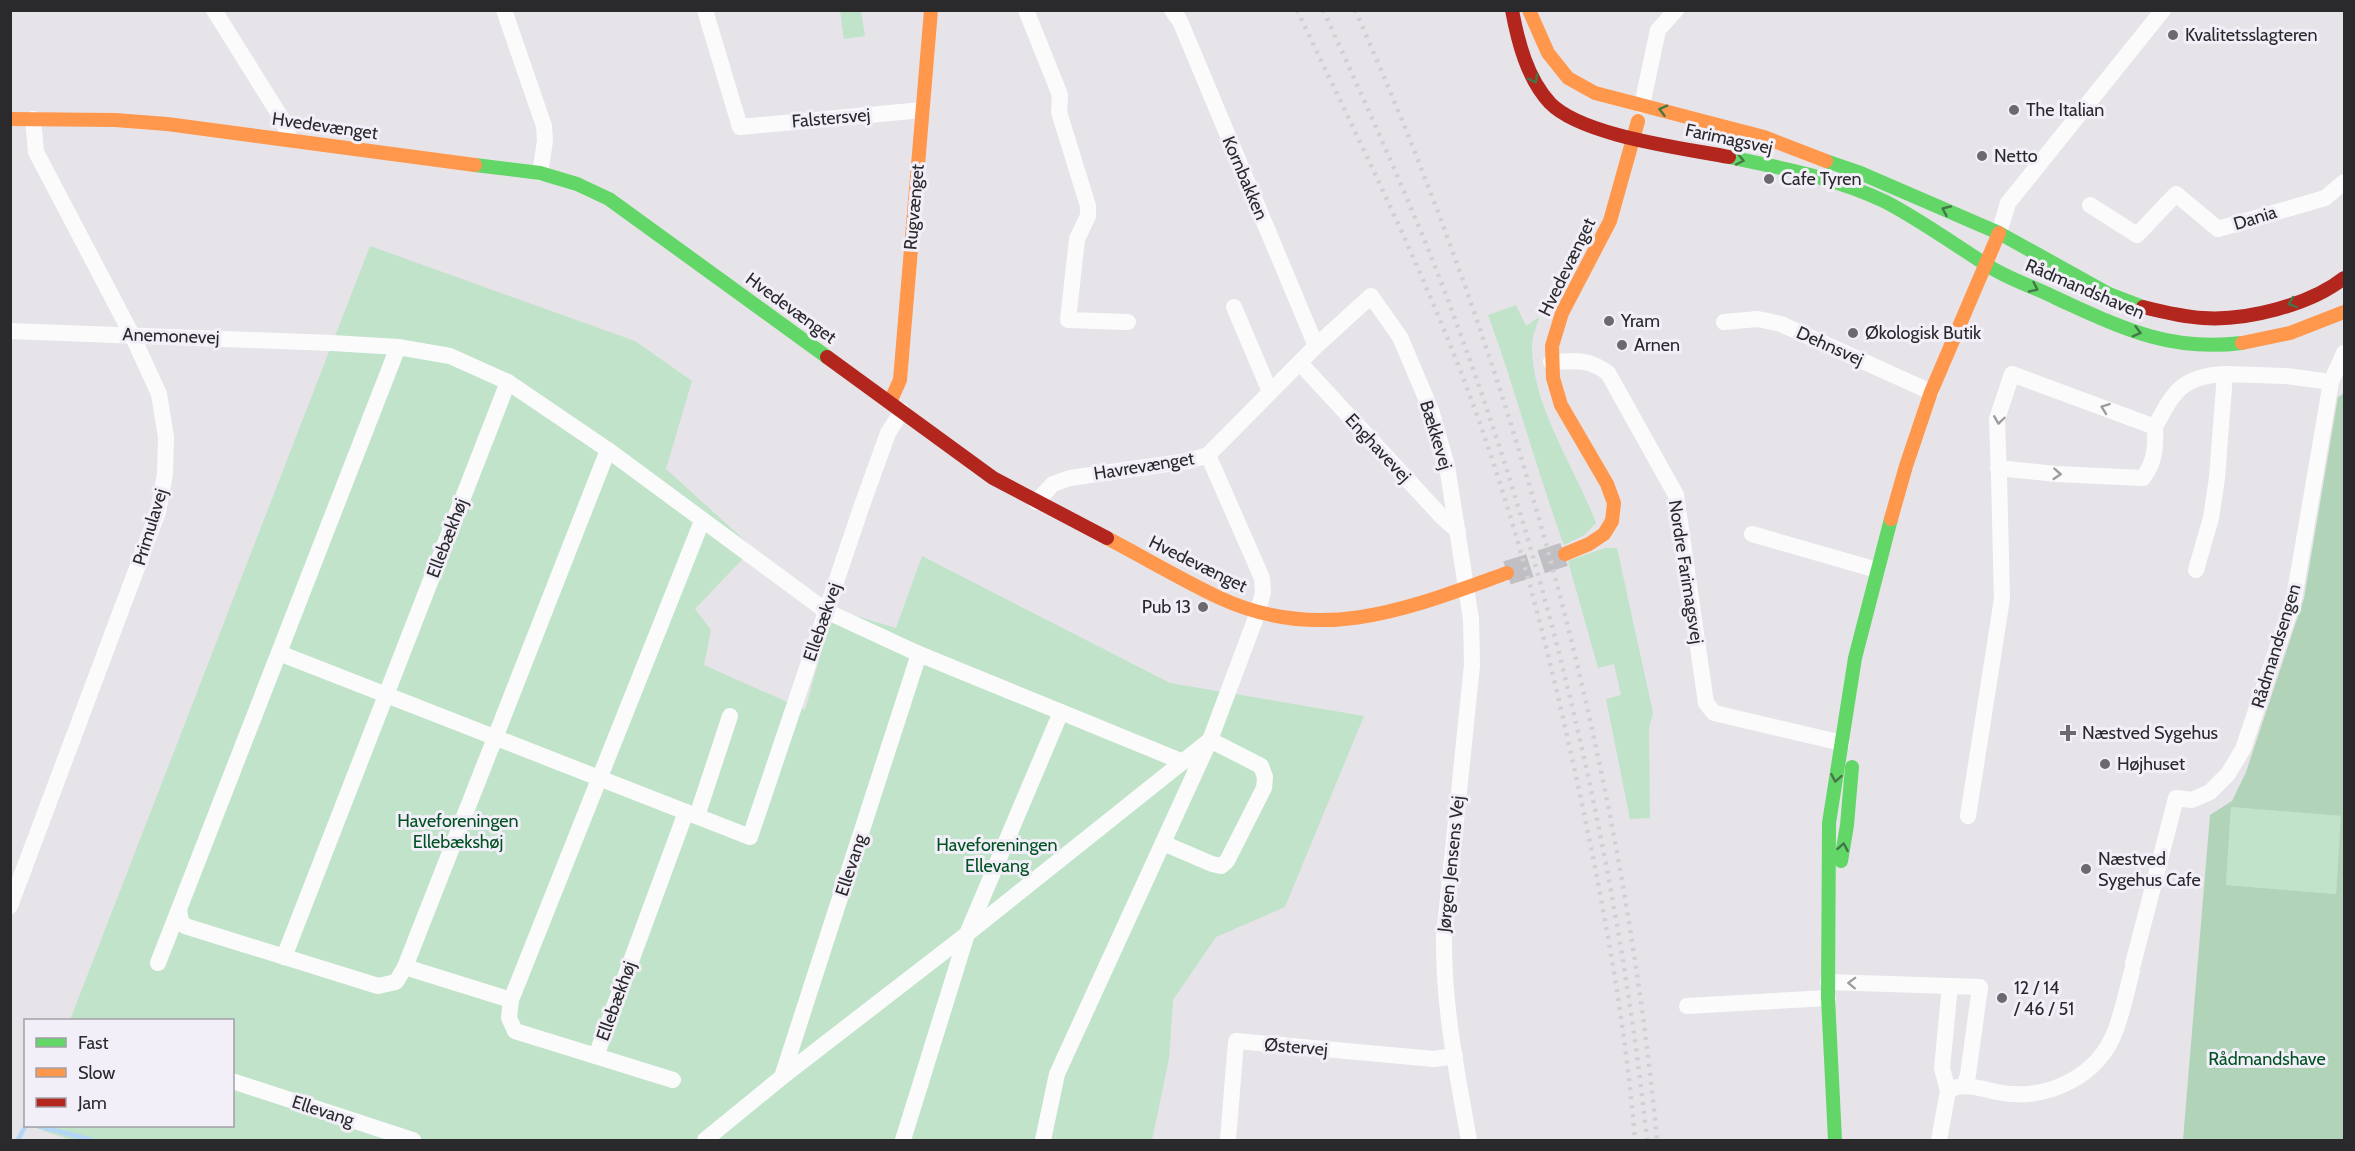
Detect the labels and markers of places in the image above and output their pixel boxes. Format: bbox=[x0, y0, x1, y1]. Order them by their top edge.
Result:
place label: Kvalitetsslagteren bbox=[2185, 24, 2318, 46]
marker: Kvalitetsslagteren bbox=[2166, 28, 2180, 42]
place label: The Italian bbox=[2026, 99, 2104, 121]
marker: The Italian bbox=[2007, 103, 2021, 117]
place label: Netto bbox=[1994, 145, 2038, 167]
marker: Netto bbox=[1975, 149, 1989, 163]
place label: Cafe Tyren bbox=[1781, 168, 1862, 190]
marker: Cafe Tyren bbox=[1762, 172, 1776, 186]
place label: Yram bbox=[1620, 310, 1660, 332]
marker: Yram bbox=[1602, 314, 1616, 328]
place label: Økologisk Butik bbox=[1865, 322, 1982, 344]
marker: Økologisk Butik bbox=[1846, 326, 1860, 340]
place label: Arnen bbox=[1634, 334, 1680, 356]
marker: Arnen bbox=[1615, 338, 1629, 352]
place label: Pub 13 bbox=[1142, 596, 1191, 618]
marker: Pub 13 bbox=[1196, 600, 1210, 614]
place label: Næstved Sygehus bbox=[2082, 722, 2218, 744]
marker: Næstved Sygehus bbox=[2059, 724, 2077, 742]
place label: Højhuset bbox=[2117, 753, 2185, 775]
marker: Højhuset bbox=[2098, 757, 2112, 771]
place label: Næstved Sygehus Cafe bbox=[2098, 848, 2201, 891]
marker: Næstved Sygehus Cafe bbox=[2079, 862, 2093, 876]
place label: 12 / 14 / 46 / 51 bbox=[2013, 977, 2074, 1020]
marker: 12 / 14 / 46 / 51 bbox=[1995, 991, 2009, 1005]

